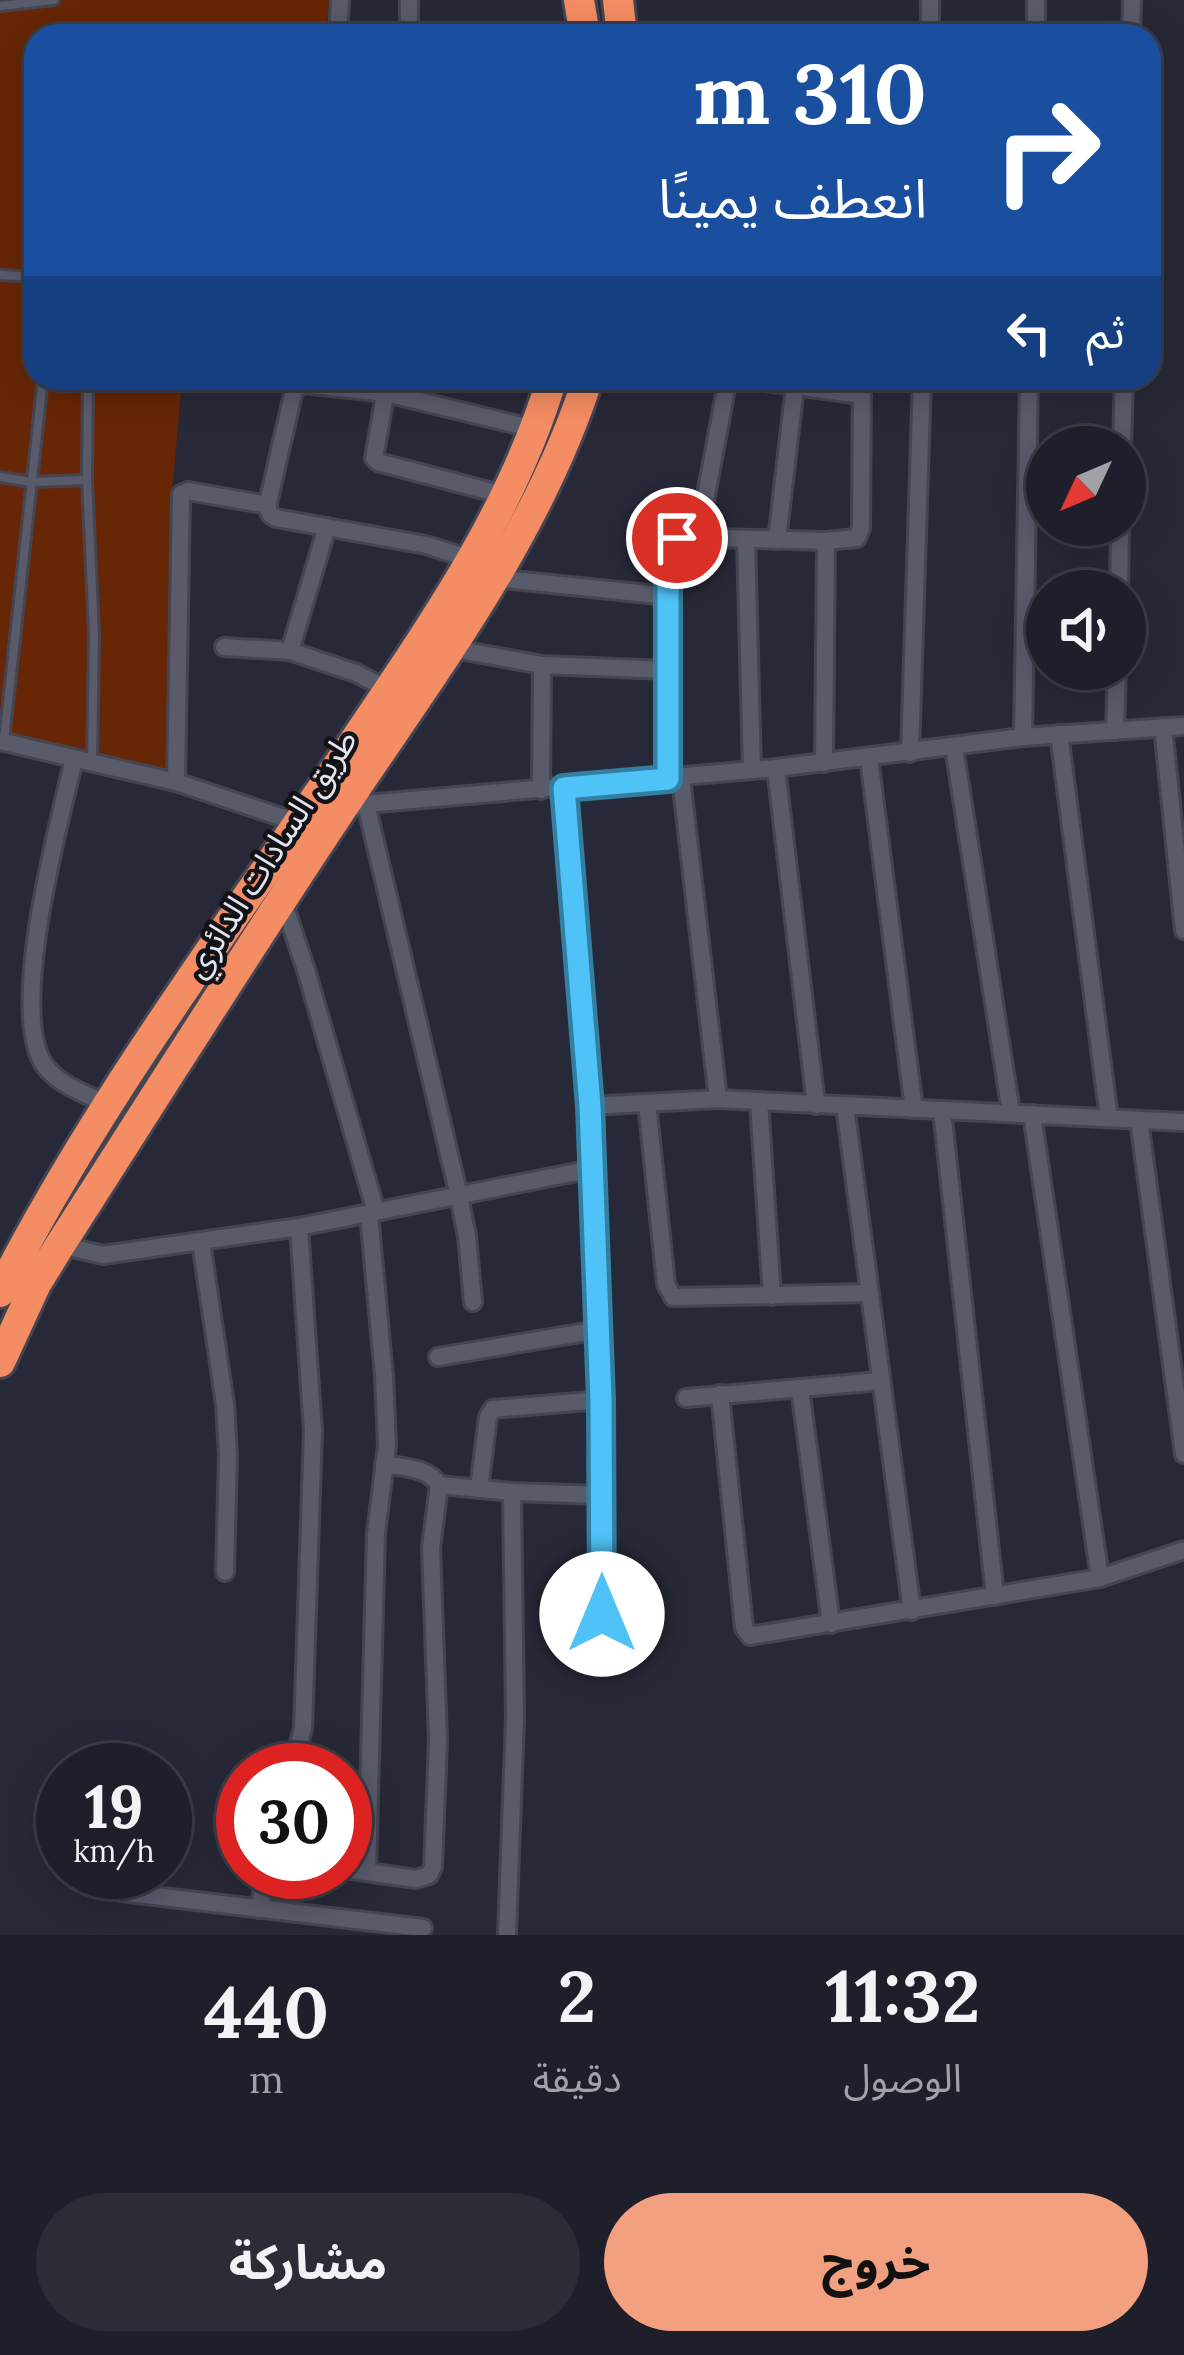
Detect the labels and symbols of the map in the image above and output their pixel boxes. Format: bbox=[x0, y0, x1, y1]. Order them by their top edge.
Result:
north arrow bbox=[1026, 426, 1146, 546]
pin bbox=[626, 487, 728, 589]
street label: طريق السادات الدائري bbox=[174, 721, 370, 988]
position arrow bbox=[539, 1551, 665, 1677]
speed limit sign: 30 bbox=[216, 1743, 372, 1899]

